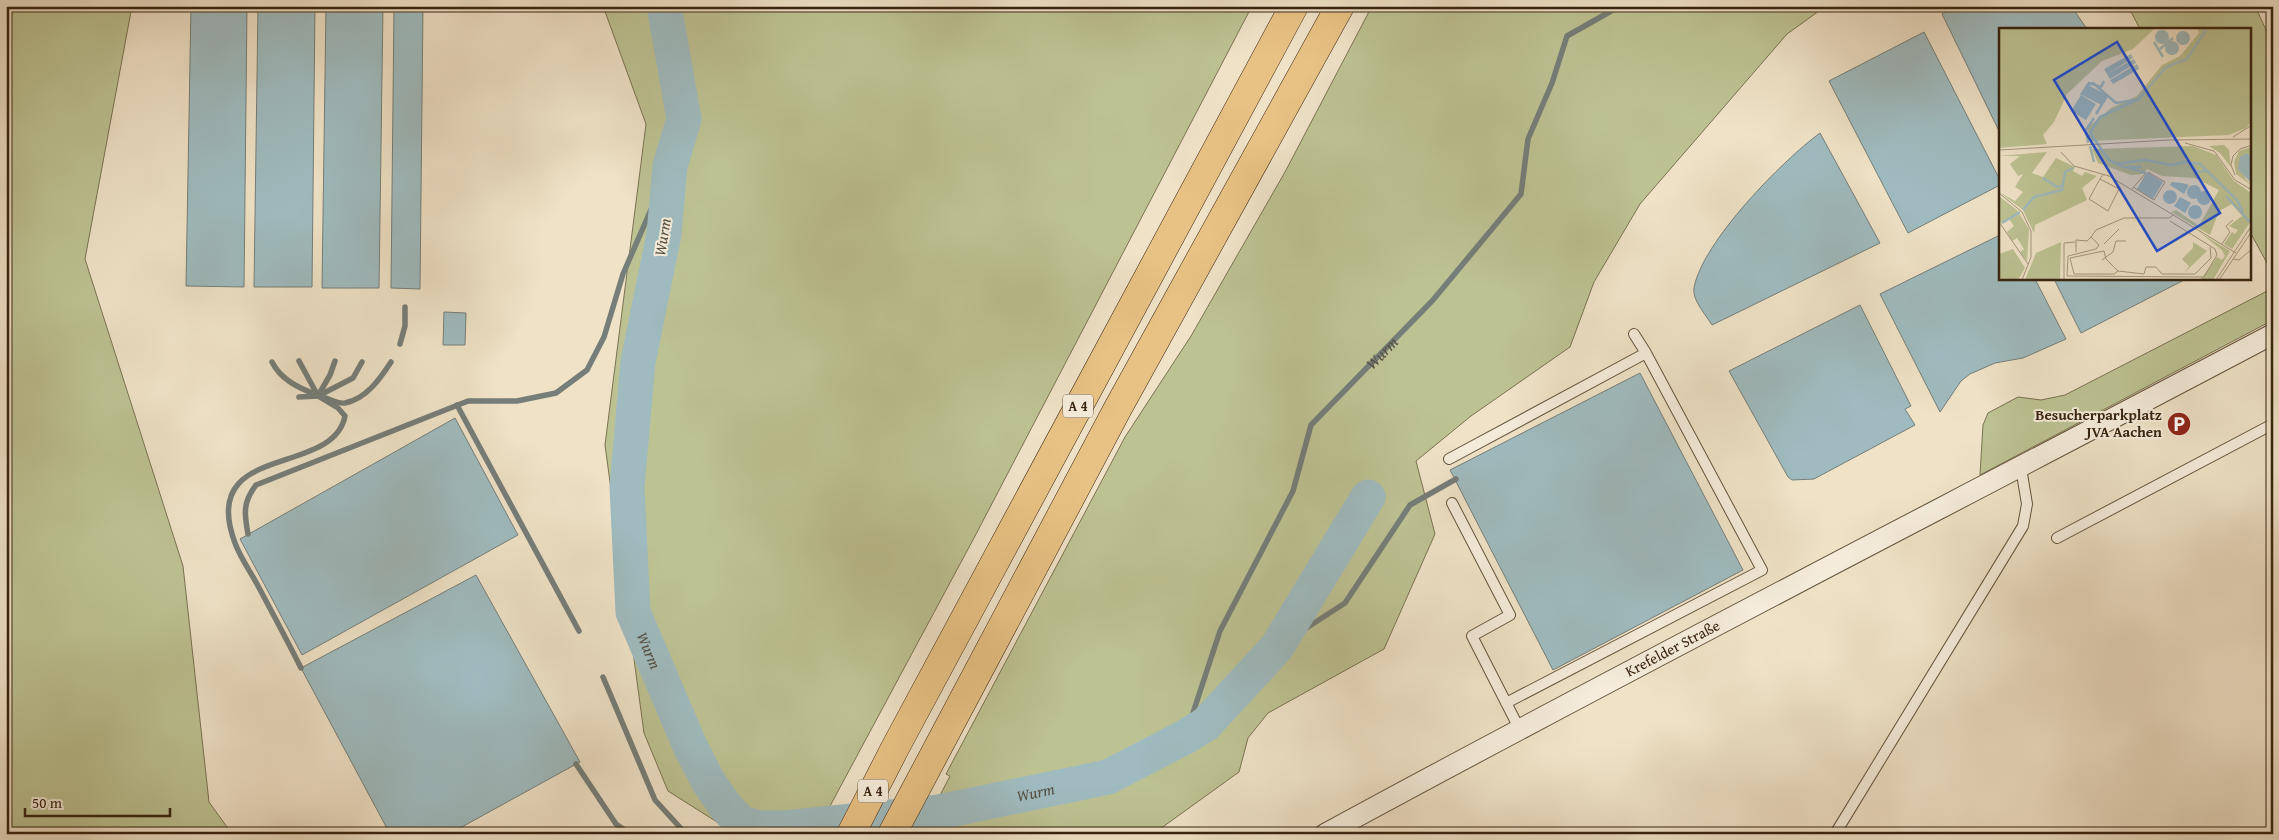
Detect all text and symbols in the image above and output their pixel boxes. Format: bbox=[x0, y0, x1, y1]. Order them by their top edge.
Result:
inset map bbox=[1999, 28, 2252, 280]
water label: Wurm bbox=[647, 216, 677, 258]
water label: Wurm bbox=[1360, 330, 1404, 375]
road number: A 4 bbox=[1063, 394, 1093, 418]
place label: Besucherparkplatz JVA Aachen bbox=[2035, 404, 2162, 442]
parking icon: Besucherparkplatz JVA Aachen bbox=[2166, 411, 2192, 437]
street label: Krefelder Straße bbox=[1621, 614, 1723, 682]
water label: Wurm bbox=[631, 628, 668, 673]
water label: Wurm bbox=[1014, 776, 1057, 808]
road number: A 4 bbox=[858, 779, 888, 802]
scale bar bbox=[25, 785, 170, 817]
text: 50 m bbox=[32, 792, 63, 813]

